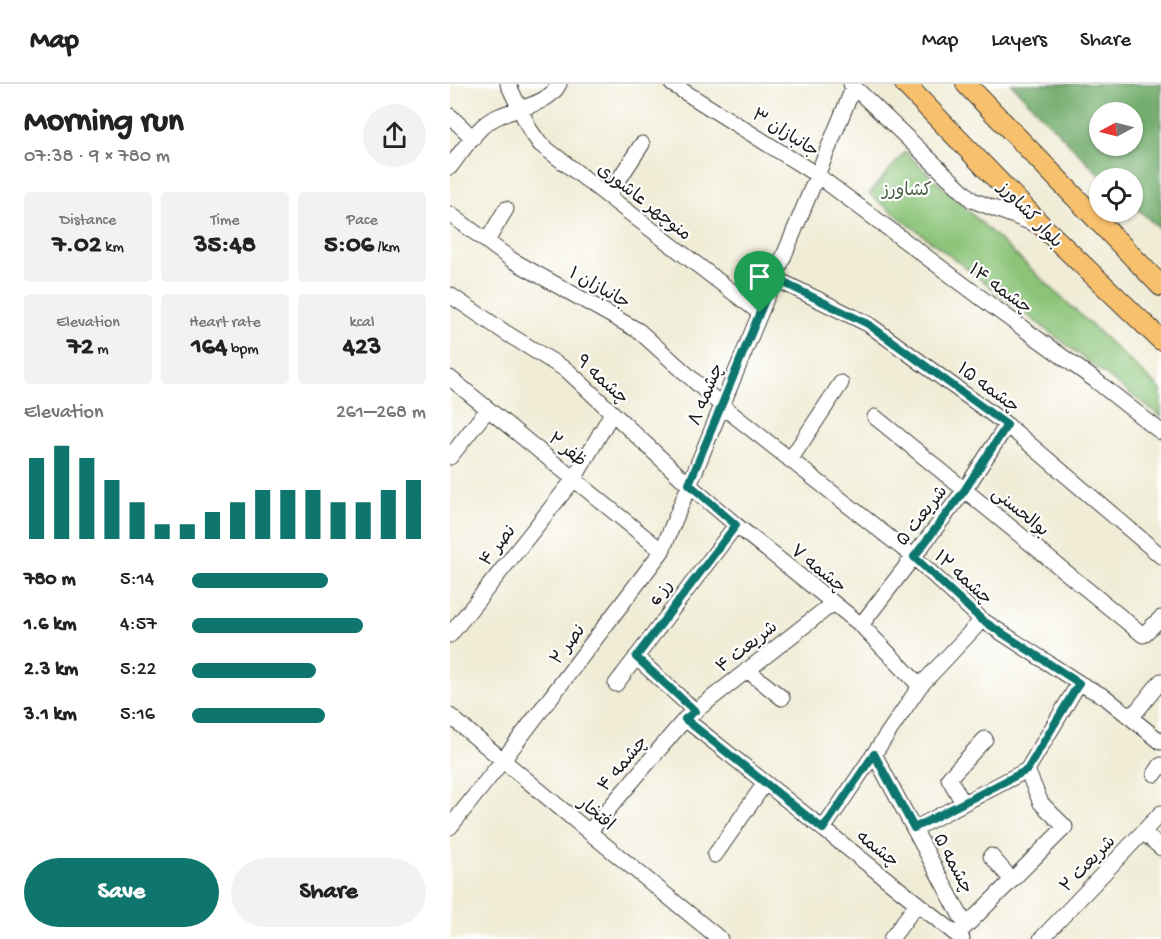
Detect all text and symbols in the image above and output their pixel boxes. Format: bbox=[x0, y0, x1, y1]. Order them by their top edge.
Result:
text: Map bbox=[30, 25, 79, 58]
text: Map bbox=[922, 29, 958, 54]
text: Layers bbox=[991, 29, 1047, 54]
text: Share bbox=[1080, 29, 1131, 54]
north arrow bbox=[1089, 102, 1143, 156]
map controls bbox=[1089, 102, 1143, 222]
text: Morning run bbox=[24, 104, 184, 142]
button: share bbox=[363, 104, 426, 167]
street label: جانبازان ۳ bbox=[747, 105, 822, 163]
text: 07:38 · 9 × 780 m bbox=[24, 146, 170, 169]
street label: منوچهر عاشوری bbox=[592, 160, 695, 246]
button: locate bbox=[1089, 168, 1143, 222]
street label: بلوار کشاورز bbox=[991, 177, 1066, 253]
park label: کشاورز bbox=[880, 181, 932, 202]
text: Distance bbox=[60, 212, 116, 231]
text: Time bbox=[210, 212, 240, 231]
text: Pace bbox=[346, 212, 378, 231]
text: 7.02 bbox=[52, 231, 101, 262]
text: 35:48 bbox=[194, 231, 256, 262]
text: 5:06 bbox=[324, 231, 374, 262]
text: km bbox=[101, 239, 124, 258]
text: /km bbox=[374, 239, 400, 258]
pin bbox=[734, 251, 785, 313]
icon: arrive bbox=[743, 260, 776, 293]
street label: چشمه ۱۴ bbox=[964, 260, 1035, 320]
street label: جانبازان ۱ bbox=[565, 264, 633, 315]
text: Elevation bbox=[56, 314, 120, 333]
text: Heart rate bbox=[189, 314, 261, 333]
text: kcal bbox=[350, 314, 374, 333]
text: 72 bbox=[67, 333, 94, 364]
text: 164 bbox=[191, 333, 227, 364]
text: 423 bbox=[343, 333, 381, 364]
text: m bbox=[94, 341, 109, 360]
text: bpm bbox=[227, 341, 259, 360]
street label: چشمه ۹ bbox=[571, 352, 632, 410]
street label: چشمه ۱۵ bbox=[952, 359, 1023, 419]
street label: چشمه ۸ bbox=[685, 361, 729, 429]
text: Elevation bbox=[24, 402, 104, 425]
text: 261–268 m bbox=[336, 402, 426, 425]
street label: ظفر ۲ bbox=[543, 429, 590, 473]
street label: شریعت ۵ bbox=[893, 482, 953, 551]
street label: بوالحسنی bbox=[987, 484, 1052, 542]
street label: نصر ۴ bbox=[476, 522, 522, 571]
street label: چشمه ۷ bbox=[785, 541, 849, 599]
street label: چشمه ۱۲ bbox=[929, 547, 996, 611]
text: 780 m bbox=[24, 569, 76, 592]
text: 5:14 bbox=[120, 569, 154, 592]
street label: رز 6 bbox=[645, 576, 679, 611]
text: 1.6 km bbox=[24, 614, 76, 637]
text: 4:57 bbox=[120, 614, 157, 637]
street label: شریعت ۴ bbox=[713, 617, 782, 678]
street label: نصر ۲ bbox=[547, 621, 591, 670]
text: 2.3 km bbox=[24, 659, 78, 682]
text: 5:22 bbox=[120, 659, 156, 682]
text: 3.1 km bbox=[24, 704, 77, 727]
text: 5:16 bbox=[120, 704, 155, 727]
street label: چشمه ۴ bbox=[595, 733, 653, 797]
street label: افتخار bbox=[571, 792, 618, 836]
street label: چشمه bbox=[851, 827, 902, 873]
street label: چشمه ۵ bbox=[927, 831, 976, 898]
street label: شریعت ۲ bbox=[1057, 832, 1121, 897]
button: Save bbox=[24, 858, 219, 927]
button: Share bbox=[231, 858, 426, 927]

